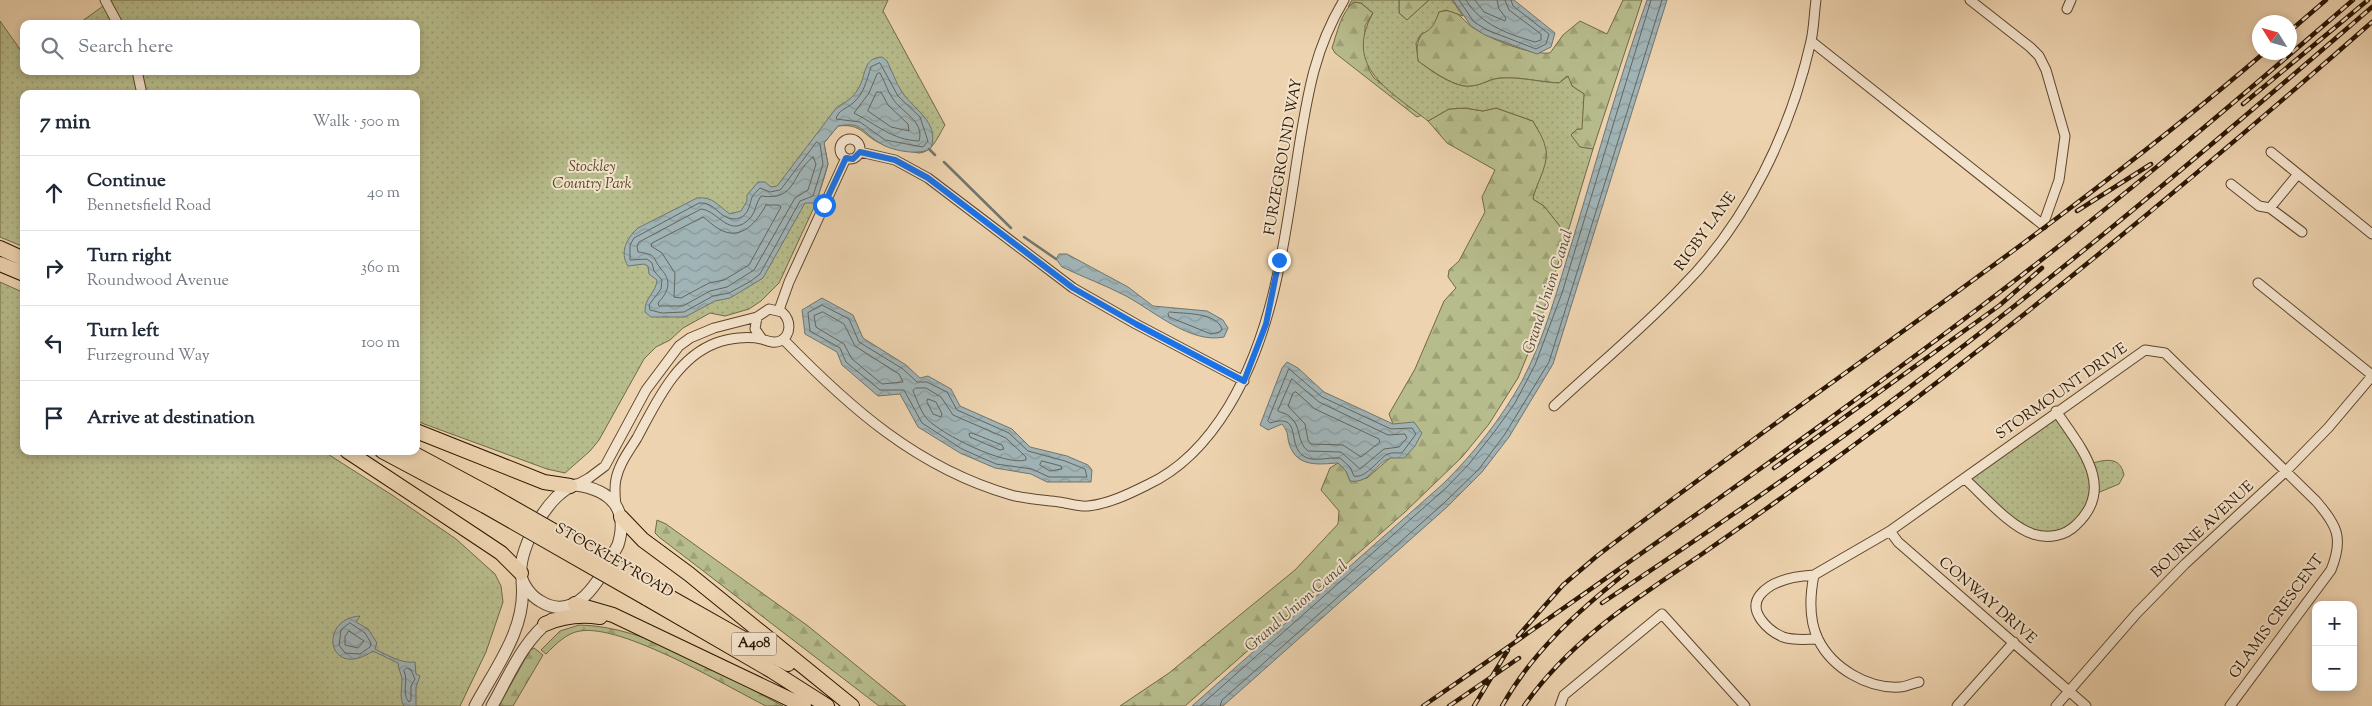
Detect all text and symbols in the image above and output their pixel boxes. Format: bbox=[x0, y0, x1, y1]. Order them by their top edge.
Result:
north arrow bbox=[2252, 15, 2297, 60]
search box bbox=[20, 20, 420, 75]
icon: search bbox=[38, 34, 66, 62]
text: Search here bbox=[78, 34, 173, 61]
street label: FURZEGROUND WAY bbox=[1260, 77, 1308, 237]
text: 7 min bbox=[40, 108, 91, 138]
text: Walk · 500 m bbox=[313, 111, 400, 134]
park label: Stockley Country Park bbox=[552, 157, 632, 195]
text: Continue bbox=[87, 168, 166, 195]
icon: ahead bbox=[40, 179, 68, 207]
text: 40 m bbox=[367, 182, 400, 205]
street label: RIGBY LANE bbox=[1670, 188, 1742, 276]
route start bbox=[813, 194, 836, 217]
text: Bennetsfield Road bbox=[87, 195, 211, 218]
water label: Grand Union Canal bbox=[1518, 227, 1580, 357]
text: Turn right bbox=[87, 243, 171, 270]
route end bbox=[1268, 249, 1291, 272]
icon: right bbox=[40, 254, 68, 282]
text: 360 m bbox=[361, 257, 400, 280]
text: Roundwood Avenue bbox=[87, 270, 229, 293]
text: Turn left bbox=[87, 318, 159, 345]
icon: left bbox=[40, 329, 68, 357]
text: 100 m bbox=[361, 332, 400, 355]
street label: STORMOUNT DRIVE bbox=[1992, 339, 2132, 445]
text: Furzeground Way bbox=[87, 345, 210, 368]
icon: arrive bbox=[40, 404, 68, 432]
text: Arrive at destination bbox=[87, 405, 255, 432]
street label: BOURNE AVENUE bbox=[2147, 477, 2259, 583]
street label: STOCKLEY ROAD bbox=[551, 518, 677, 604]
street label: GLAMIS CRESCENT bbox=[2225, 550, 2330, 683]
street label: CONWAY DRIVE bbox=[1933, 552, 2041, 650]
water label: Grand Union Canal bbox=[1240, 556, 1354, 658]
map controls bbox=[2312, 601, 2357, 691]
button: + bbox=[2312, 601, 2357, 646]
road number: A408 bbox=[732, 633, 776, 656]
button: − bbox=[2312, 646, 2357, 691]

